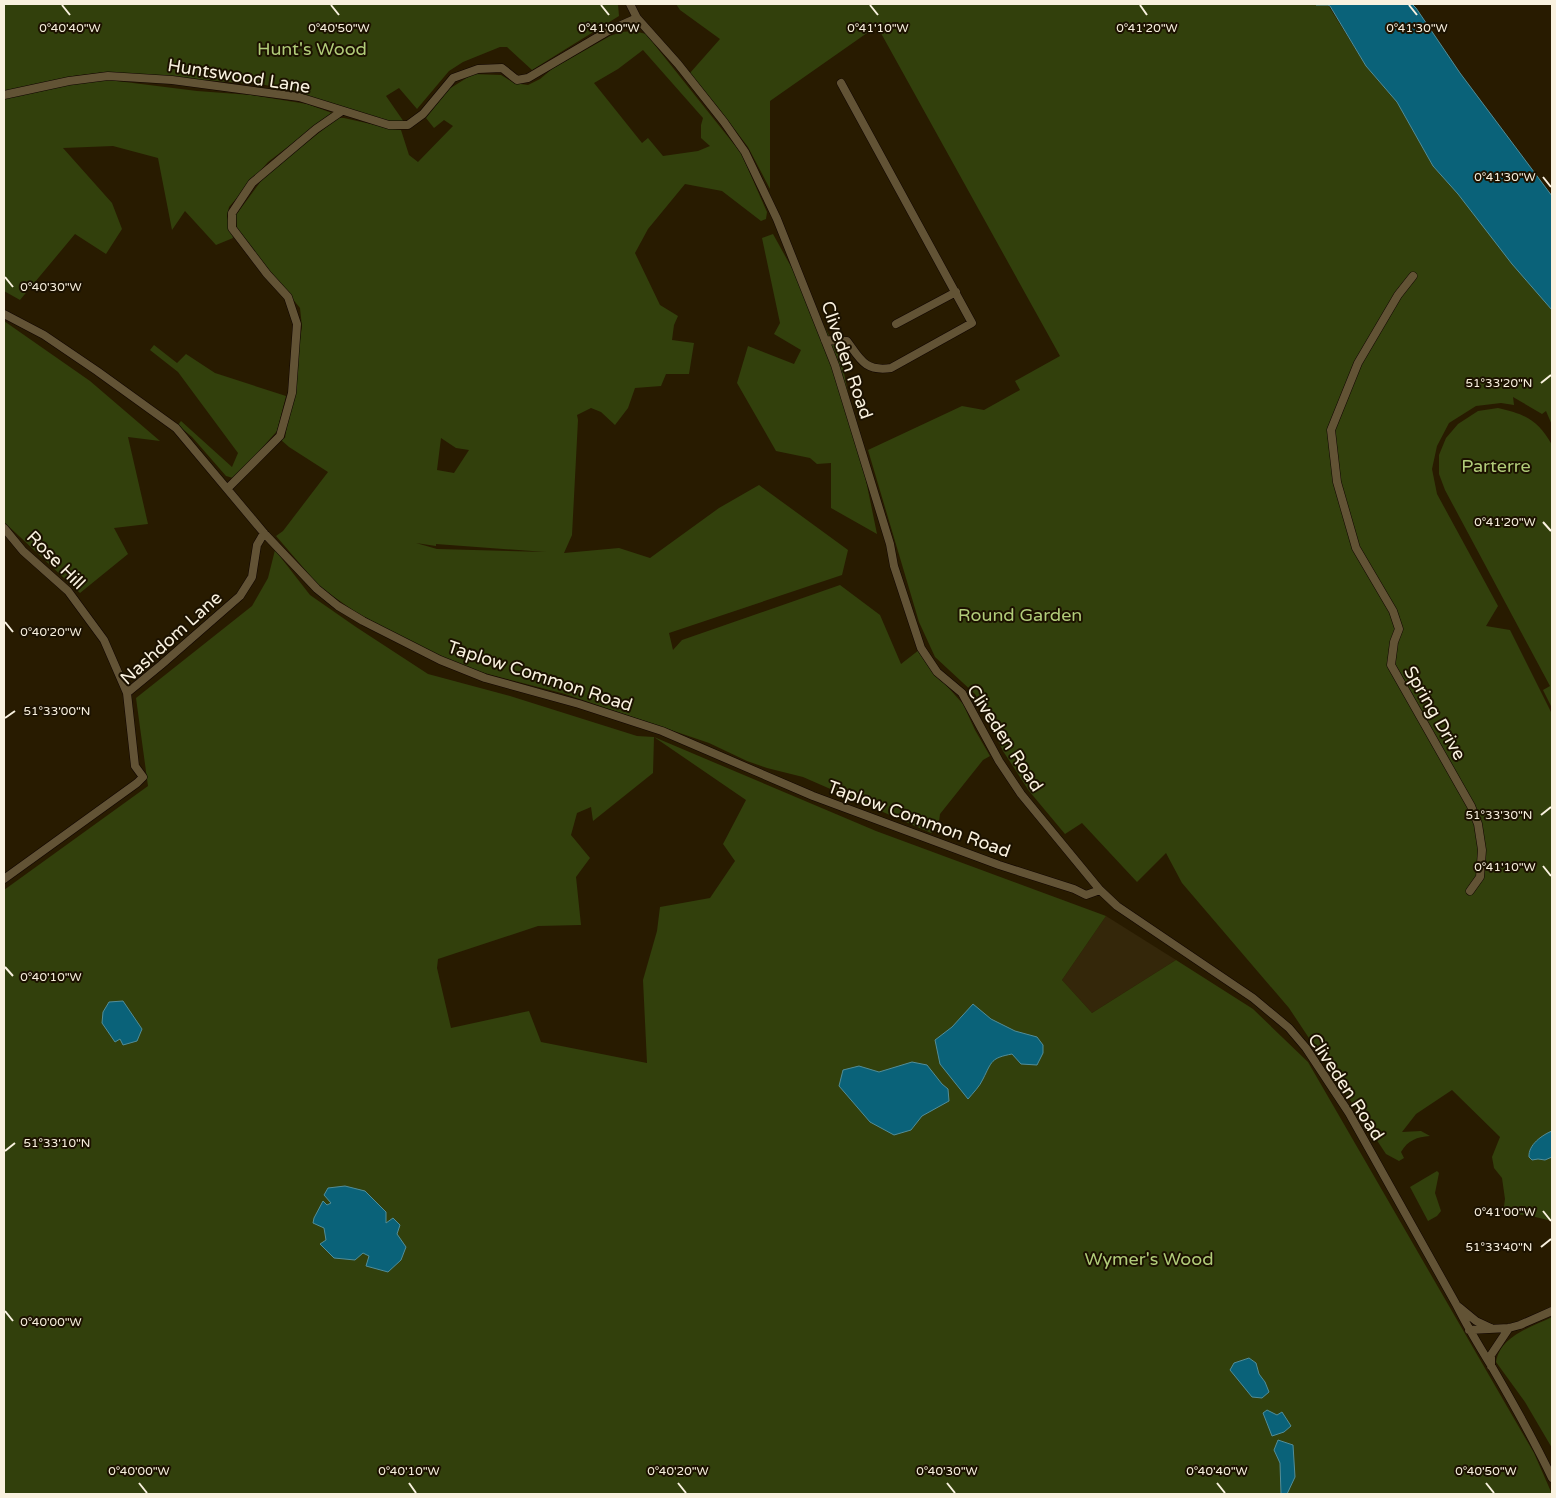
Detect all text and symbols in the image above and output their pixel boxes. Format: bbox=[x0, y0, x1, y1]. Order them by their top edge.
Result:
text: 0°40'40"W bbox=[39, 21, 101, 35]
text: 0°40'50"W bbox=[308, 21, 370, 35]
text: 0°41'00"W bbox=[578, 21, 640, 35]
text: 0°41'10"W bbox=[847, 21, 909, 35]
text: 0°41'20"W bbox=[1116, 21, 1178, 35]
text: 0°41'30"W bbox=[1386, 21, 1448, 35]
park label: Hunt's Wood bbox=[257, 38, 367, 60]
street label: Huntswood Lane bbox=[166, 54, 312, 98]
text: 0°41'30"W bbox=[1474, 170, 1536, 184]
text: 0°40'30"W bbox=[20, 280, 82, 294]
street label: Cliveden Road bbox=[816, 298, 878, 422]
text: 51°33'20"N bbox=[1466, 376, 1533, 390]
park label: Parterre bbox=[1461, 455, 1531, 477]
text: 0°41'20"W bbox=[1474, 515, 1536, 529]
street label: Rose Hill bbox=[22, 526, 90, 594]
street label: Nashdom Lane bbox=[116, 587, 226, 689]
park label: Round Garden bbox=[958, 604, 1082, 626]
text: 0°40'20"W bbox=[20, 625, 82, 639]
street label: Taplow Common Road bbox=[445, 636, 635, 716]
street label: Spring Drive bbox=[1399, 662, 1471, 764]
street label: Cliveden Road bbox=[962, 680, 1048, 796]
text: 51°33'00"N bbox=[24, 704, 91, 718]
street label: Taplow Common Road bbox=[824, 776, 1014, 862]
text: 51°33'30"N bbox=[1466, 808, 1533, 822]
text: 0°41'10"W bbox=[1474, 860, 1536, 874]
text: 0°40'10"W bbox=[20, 970, 82, 984]
street label: Cliveden Road bbox=[1303, 1029, 1389, 1145]
text: 51°33'10"N bbox=[24, 1136, 91, 1150]
text: 0°41'00"W bbox=[1474, 1205, 1536, 1219]
text: 51°33'40"N bbox=[1466, 1240, 1533, 1254]
park label: Wymer's Wood bbox=[1084, 1248, 1214, 1270]
text: 0°40'00"W bbox=[20, 1315, 82, 1329]
text: 0°40'00"W bbox=[108, 1464, 170, 1478]
text: 0°40'10"W bbox=[378, 1464, 440, 1478]
text: 0°40'20"W bbox=[647, 1464, 709, 1478]
text: 0°40'30"W bbox=[916, 1464, 978, 1478]
text: 0°40'40"W bbox=[1186, 1464, 1248, 1478]
text: 0°40'50"W bbox=[1455, 1464, 1517, 1478]

